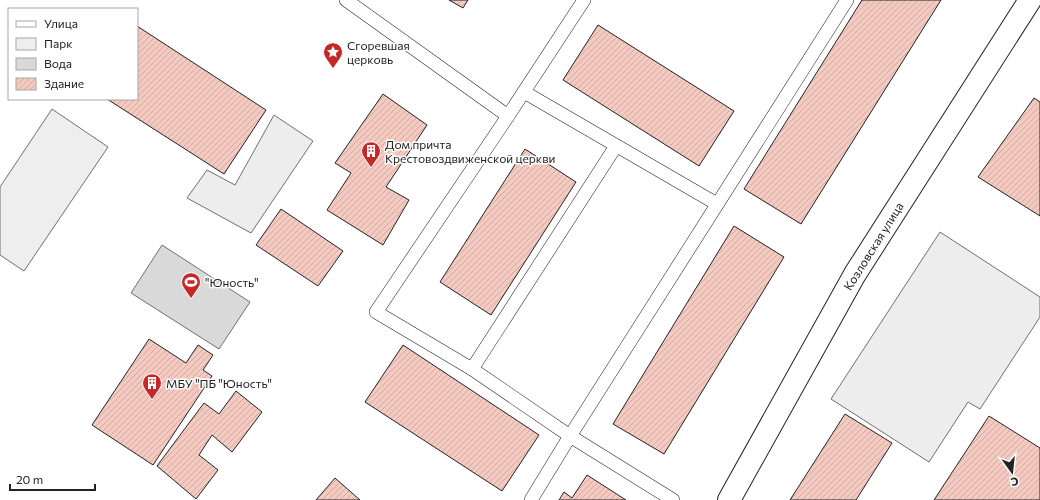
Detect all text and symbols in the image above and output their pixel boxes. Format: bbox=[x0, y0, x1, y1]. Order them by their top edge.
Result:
legend bbox=[8, 8, 138, 100]
text: Улица bbox=[44, 16, 78, 30]
text: Парк bbox=[44, 36, 73, 50]
place label: Сгоревшая церковь bbox=[347, 38, 410, 66]
place icon: Сгоревшая церковь bbox=[322, 41, 344, 69]
text: Вода bbox=[44, 56, 72, 70]
text: Здание bbox=[44, 76, 84, 90]
place label: Дом причта Крестовоздвиженской церкви bbox=[385, 137, 556, 165]
building icon: Дом причта Крестовоздвиженской церкви bbox=[360, 140, 382, 168]
street label: Козловская улица bbox=[840, 199, 906, 293]
sports icon: "Юность" bbox=[180, 271, 202, 299]
place label: "Юность" bbox=[205, 275, 259, 289]
building icon: МБУ "ПБ "Юность" bbox=[141, 372, 163, 400]
place label: МБУ "ПБ "Юность" bbox=[166, 376, 272, 390]
north arrow bbox=[992, 452, 1032, 492]
scale bar bbox=[10, 466, 95, 492]
text: 20 m bbox=[16, 472, 43, 486]
text: С bbox=[1009, 475, 1020, 490]

